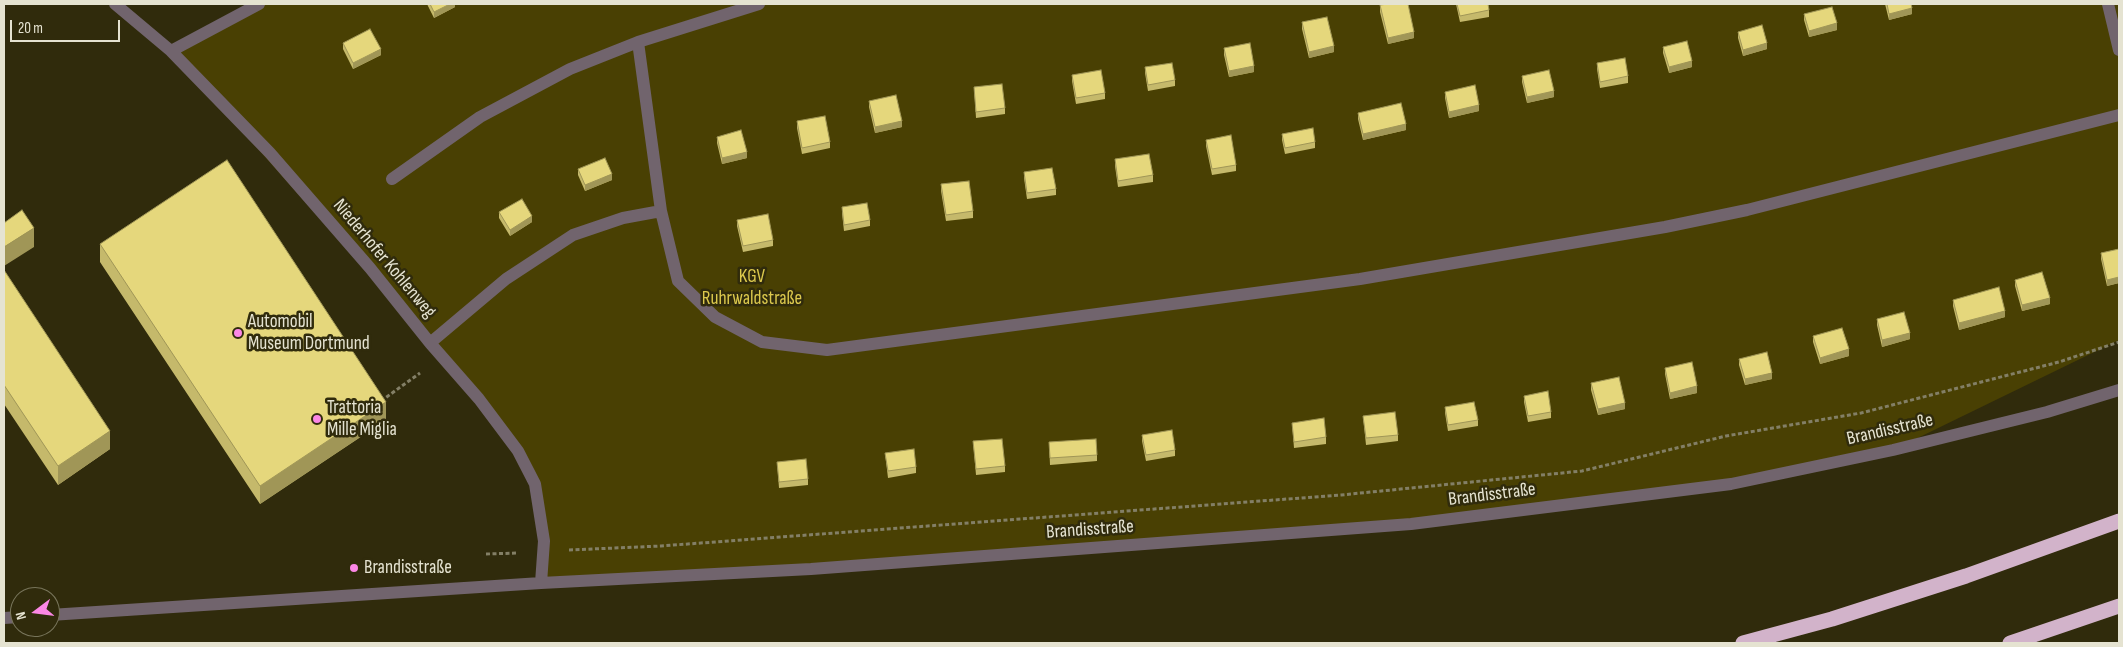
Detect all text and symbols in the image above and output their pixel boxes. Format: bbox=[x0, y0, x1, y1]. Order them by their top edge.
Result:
scale bar bbox=[12, 10, 122, 42]
text: 20 m bbox=[18, 19, 43, 38]
street label: Niederhofer Kohlenweg bbox=[328, 195, 440, 323]
park label: KGV Ruhrwaldstraße bbox=[702, 266, 802, 310]
place label: Automobil Museum Dortmund bbox=[248, 311, 370, 355]
marker: Automobil Museum Dortmund bbox=[232, 327, 244, 339]
place label: Trattoria Mille Miglia bbox=[327, 397, 397, 441]
street label: Brandisstraße bbox=[1845, 409, 1935, 451]
marker: Trattoria Mille Miglia bbox=[311, 413, 323, 425]
street label: Brandisstraße bbox=[1447, 478, 1537, 512]
street label: Brandisstraße bbox=[1045, 516, 1135, 544]
place label: Brandisstraße bbox=[364, 557, 452, 579]
marker: Brandisstraße bbox=[348, 562, 360, 574]
north arrow bbox=[10, 587, 60, 637]
text: N bbox=[12, 610, 30, 622]

